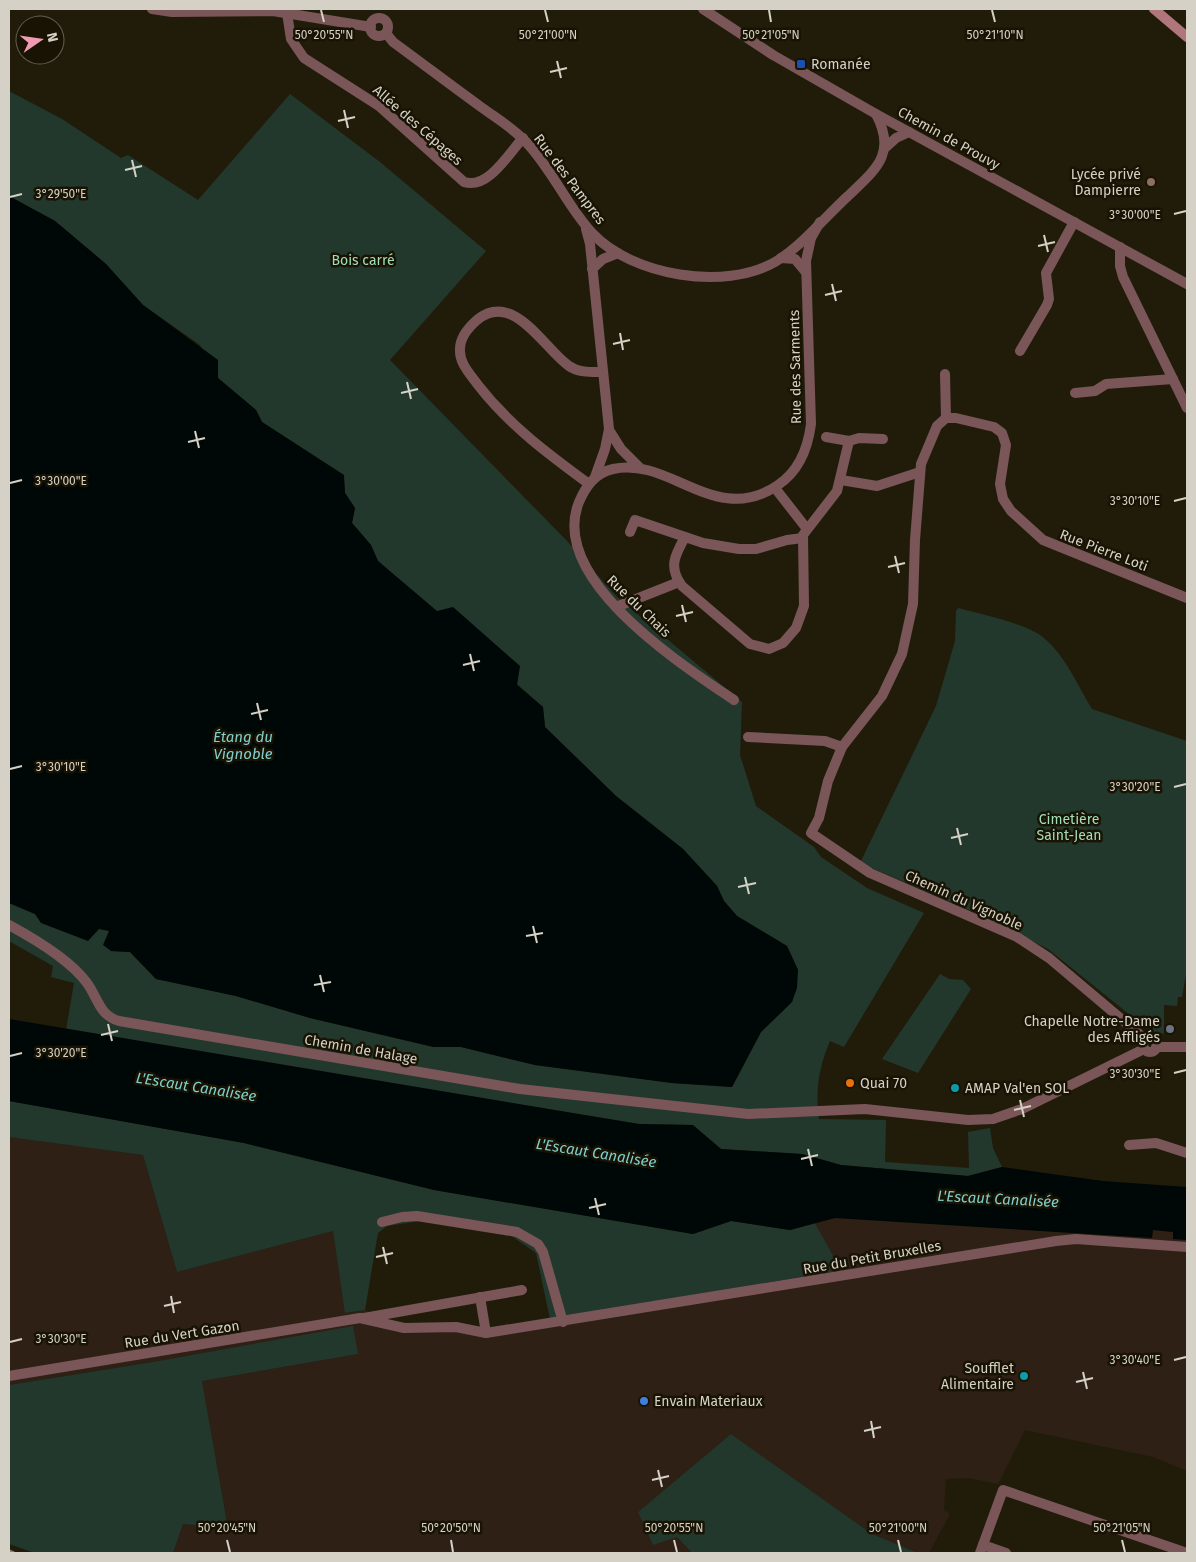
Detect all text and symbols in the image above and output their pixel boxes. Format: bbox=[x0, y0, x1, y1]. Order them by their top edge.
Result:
north arrow bbox=[15, 15, 65, 65]
text: 50°20'55"N bbox=[295, 28, 353, 42]
text: 50°21'00"N bbox=[519, 28, 577, 42]
text: 50°21'05"N bbox=[742, 28, 800, 42]
text: 50°21'10"N bbox=[966, 28, 1024, 42]
text: N bbox=[43, 31, 62, 44]
place label: Romanée bbox=[811, 56, 871, 73]
marker: Romanée bbox=[795, 58, 807, 70]
street label: Allée des Cépages bbox=[369, 82, 466, 169]
street label: Chemin de Prouvy bbox=[895, 103, 1003, 174]
street label: Rue des Pampres bbox=[530, 131, 609, 228]
place label: Lycée privé Dampierre bbox=[1071, 166, 1141, 199]
marker: Lycée privé Dampierre bbox=[1145, 176, 1157, 188]
text: 3°29'50"E bbox=[36, 187, 86, 201]
text: 3°30'00"E bbox=[1109, 208, 1161, 222]
park label: Bois carré bbox=[331, 252, 395, 269]
street label: Rue des Sarments bbox=[786, 309, 805, 424]
text: 3°30'00"E bbox=[35, 474, 87, 488]
text: 3°30'10"E bbox=[1110, 494, 1160, 508]
street label: Rue Pierre Loti bbox=[1057, 526, 1150, 575]
street label: Rue du Chais bbox=[603, 572, 674, 641]
water label: Étang du Vignoble bbox=[213, 728, 273, 763]
text: 3°30'10"E bbox=[36, 760, 86, 774]
text: 3°30'20"E bbox=[1109, 780, 1161, 794]
park label: Cimetière Saint-Jean bbox=[1037, 811, 1102, 844]
street label: Chemin du Vignoble bbox=[902, 867, 1025, 934]
place label: Chapelle Notre-Dame des Affligés bbox=[1024, 1013, 1160, 1046]
marker: Chapelle Notre-Dame des Affligés bbox=[1164, 1023, 1176, 1035]
street label: Chemin de Halage bbox=[303, 1031, 419, 1068]
text: 3°30'20"E bbox=[35, 1046, 87, 1060]
text: 3°30'30"E bbox=[1109, 1067, 1161, 1081]
water label: L'Escaut Canalisée bbox=[135, 1069, 258, 1105]
place label: Quai 70 bbox=[860, 1075, 907, 1092]
marker: Quai 70 bbox=[844, 1077, 856, 1089]
place label: AMAP Val'en SOL bbox=[965, 1080, 1069, 1097]
marker: AMAP Val'en SOL bbox=[949, 1082, 961, 1094]
water label: L'Escaut Canalisée bbox=[535, 1135, 658, 1171]
water label: L'Escaut Canalisée bbox=[937, 1187, 1059, 1211]
street label: Rue du Petit Bruxelles bbox=[802, 1237, 943, 1278]
street label: Rue du Vert Gazon bbox=[123, 1317, 241, 1352]
text: 3°30'30"E bbox=[35, 1332, 87, 1346]
text: 3°30'40"E bbox=[1109, 1353, 1161, 1367]
place label: Soufflet Alimentaire bbox=[941, 1360, 1015, 1393]
marker: Soufflet Alimentaire bbox=[1018, 1370, 1030, 1382]
place label: Envain Materiaux bbox=[654, 1393, 763, 1410]
marker: Envain Materiaux bbox=[638, 1395, 650, 1407]
text: 50°20'45"N bbox=[198, 1521, 256, 1535]
text: 50°20'50"N bbox=[421, 1521, 481, 1535]
text: 50°20'55"N bbox=[645, 1521, 703, 1535]
text: 50°21'00"N bbox=[869, 1521, 927, 1535]
text: 50°21'05"N bbox=[1093, 1521, 1151, 1535]

